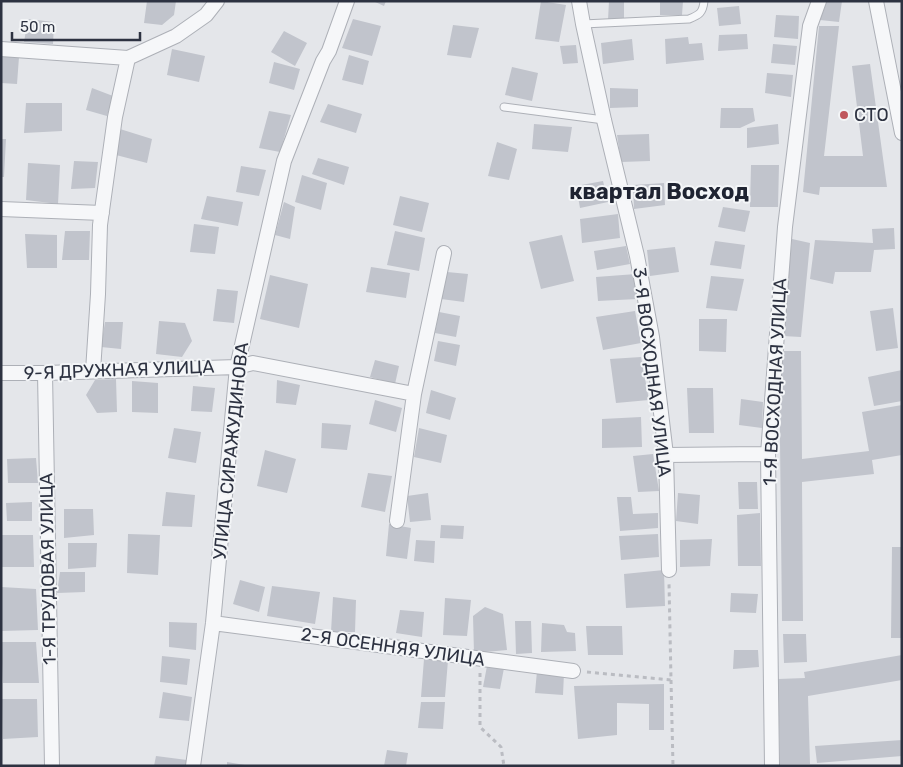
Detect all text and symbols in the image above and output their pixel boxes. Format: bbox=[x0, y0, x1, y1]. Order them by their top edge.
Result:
scale bar bbox=[12, 10, 140, 42]
text: 50 m bbox=[20, 18, 55, 36]
place label: СТО bbox=[854, 104, 889, 126]
marker: СТО bbox=[838, 109, 850, 121]
district label: квартал Восход bbox=[569, 178, 749, 205]
street label: 3-Я ВОСХОДНАЯ УЛИЦА bbox=[628, 266, 676, 478]
street label: 1-Я ВОСХОДНАЯ УЛИЦА bbox=[759, 278, 791, 486]
street label: УЛИЦА СИРАЖУДИНОВА bbox=[209, 341, 253, 561]
street label: 9-Я ДРУЖНАЯ УЛИЦА bbox=[23, 356, 215, 384]
street label: 1-Я ТРУДОВАЯ УЛИЦА bbox=[35, 473, 61, 665]
street label: 2-Я ОСЕННЯЯ УЛИЦА bbox=[300, 623, 486, 671]

